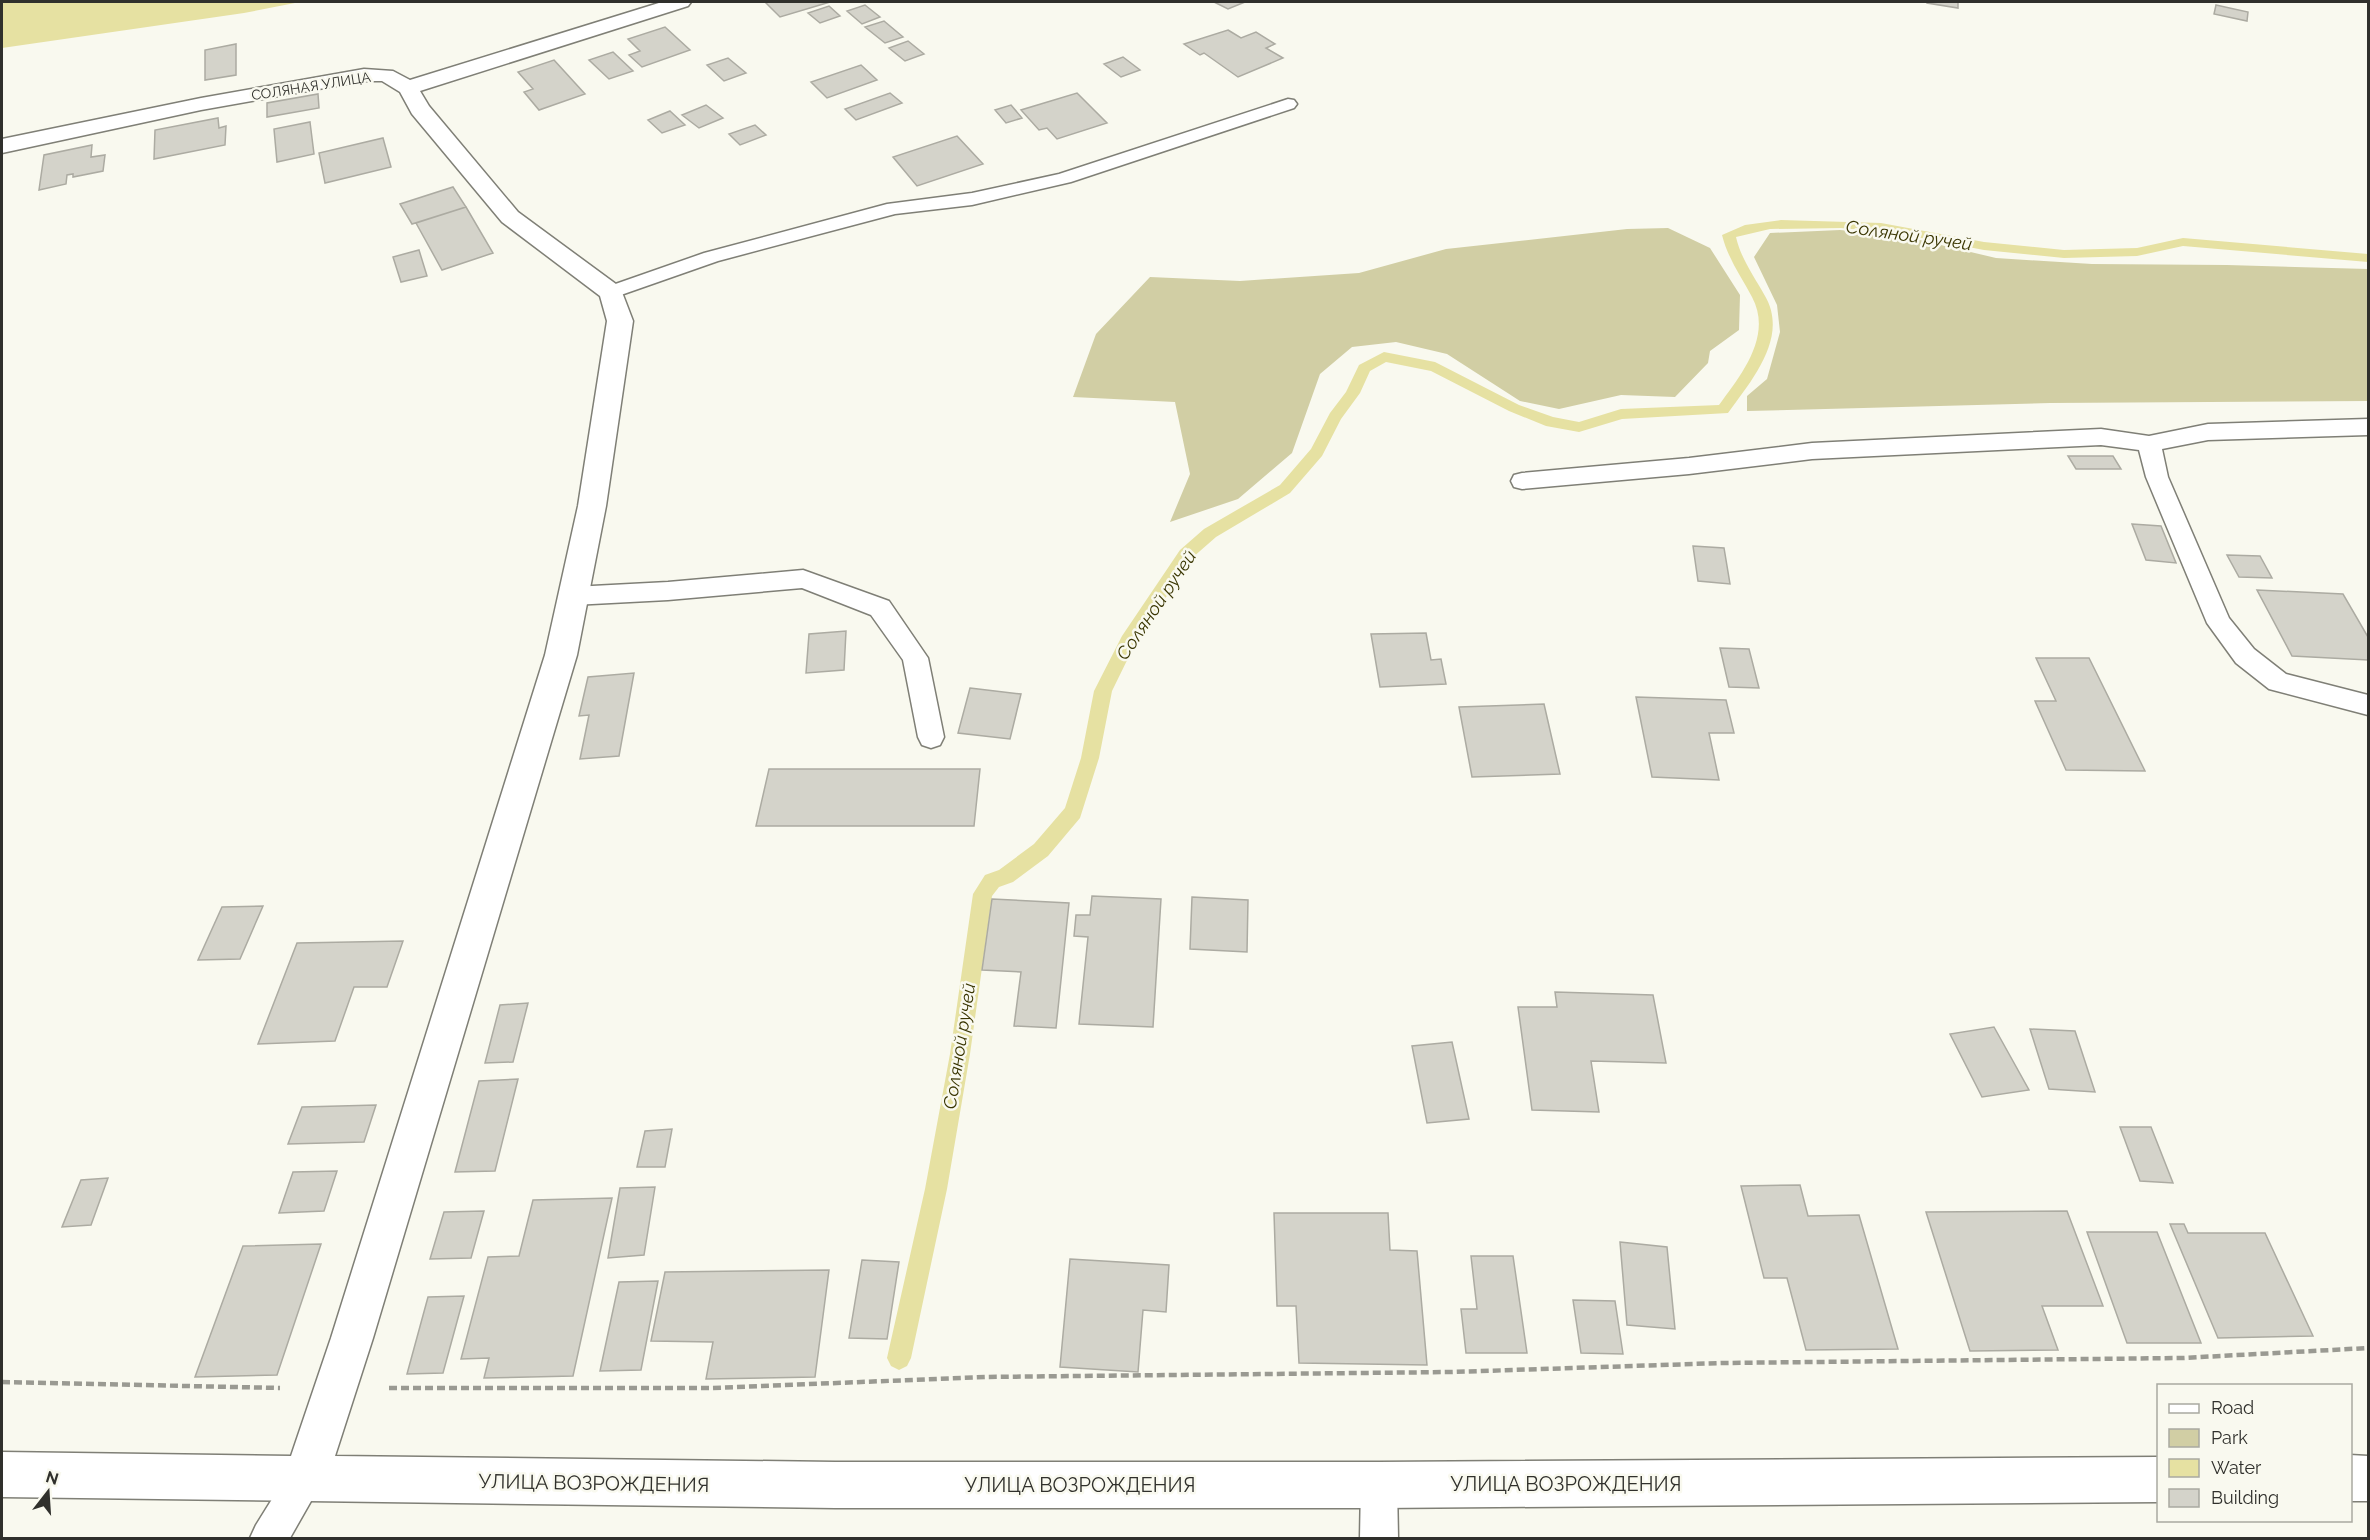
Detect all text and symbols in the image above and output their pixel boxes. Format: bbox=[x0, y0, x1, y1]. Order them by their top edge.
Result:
street label: СОЛЯНАЯ УЛИЦА bbox=[250, 69, 372, 103]
water label: Соляной ручей bbox=[1844, 216, 1974, 254]
water label: Соляной ручей bbox=[1112, 546, 1200, 664]
water label: Соляной ручей bbox=[939, 981, 979, 1111]
legend bbox=[2157, 1384, 2352, 1522]
text: Road bbox=[2211, 1397, 2254, 1418]
text: Park bbox=[2211, 1427, 2248, 1448]
text: Water bbox=[2211, 1457, 2262, 1478]
north arrow bbox=[18, 1462, 78, 1522]
text: N bbox=[44, 1467, 61, 1489]
street label: УЛИЦА ВОЗРОЖДЕНИЯ bbox=[478, 1469, 710, 1497]
street label: УЛИЦА ВОЗРОЖДЕНИЯ bbox=[1451, 1472, 1681, 1496]
street label: УЛИЦА ВОЗРОЖДЕНИЯ bbox=[965, 1473, 1195, 1497]
text: Building bbox=[2211, 1487, 2279, 1508]

